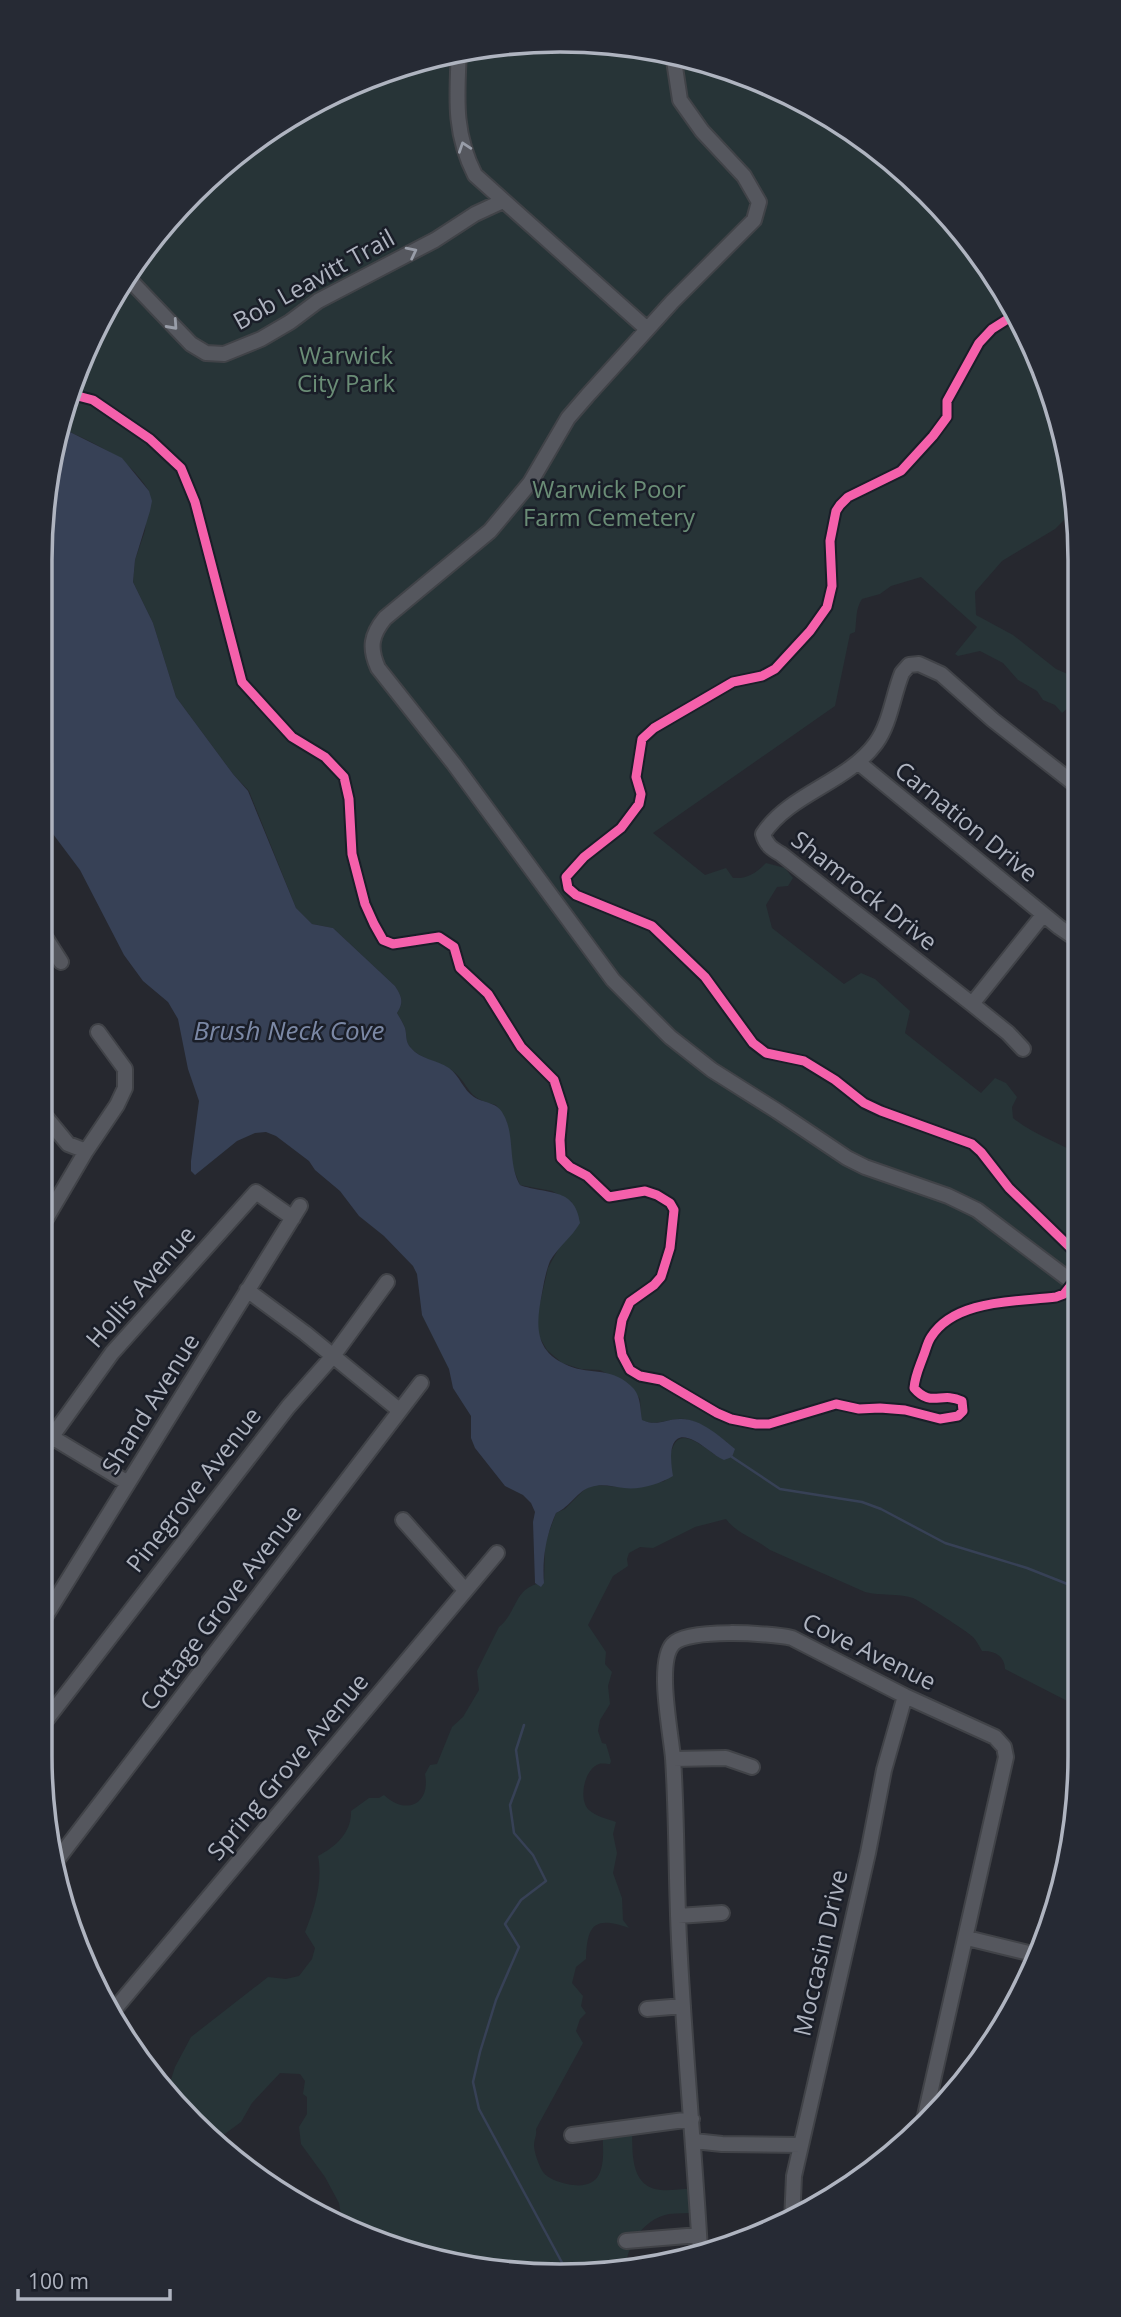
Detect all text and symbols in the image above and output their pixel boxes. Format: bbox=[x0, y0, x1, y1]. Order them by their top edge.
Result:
one-way arrow bbox=[458, 141, 472, 154]
street label: Bob Leavitt Trail bbox=[227, 221, 400, 337]
one-way arrow bbox=[405, 247, 417, 260]
one-way arrow bbox=[165, 317, 177, 330]
park label: Warwick City Park bbox=[297, 338, 395, 399]
park label: Warwick Poor Farm Cemetery bbox=[523, 472, 696, 533]
street label: Carnation Drive bbox=[889, 753, 1045, 889]
street label: Shamrock Drive bbox=[785, 822, 945, 957]
water label: Brush Neck Cove bbox=[193, 1012, 385, 1048]
street label: Hollis Avenue bbox=[78, 1218, 202, 1354]
street label: Shand Avenue bbox=[93, 1326, 206, 1480]
street label: Pinegrove Avenue bbox=[118, 1400, 268, 1579]
street label: Cottage Grove Avenue bbox=[131, 1497, 308, 1717]
street label: Cove Avenue bbox=[797, 1604, 942, 1697]
street label: Spring Grove Avenue bbox=[199, 1666, 375, 1867]
street label: Moccasin Drive bbox=[784, 1866, 855, 2039]
scale bar bbox=[18, 2258, 170, 2302]
text: 100 m bbox=[28, 2267, 89, 2295]

